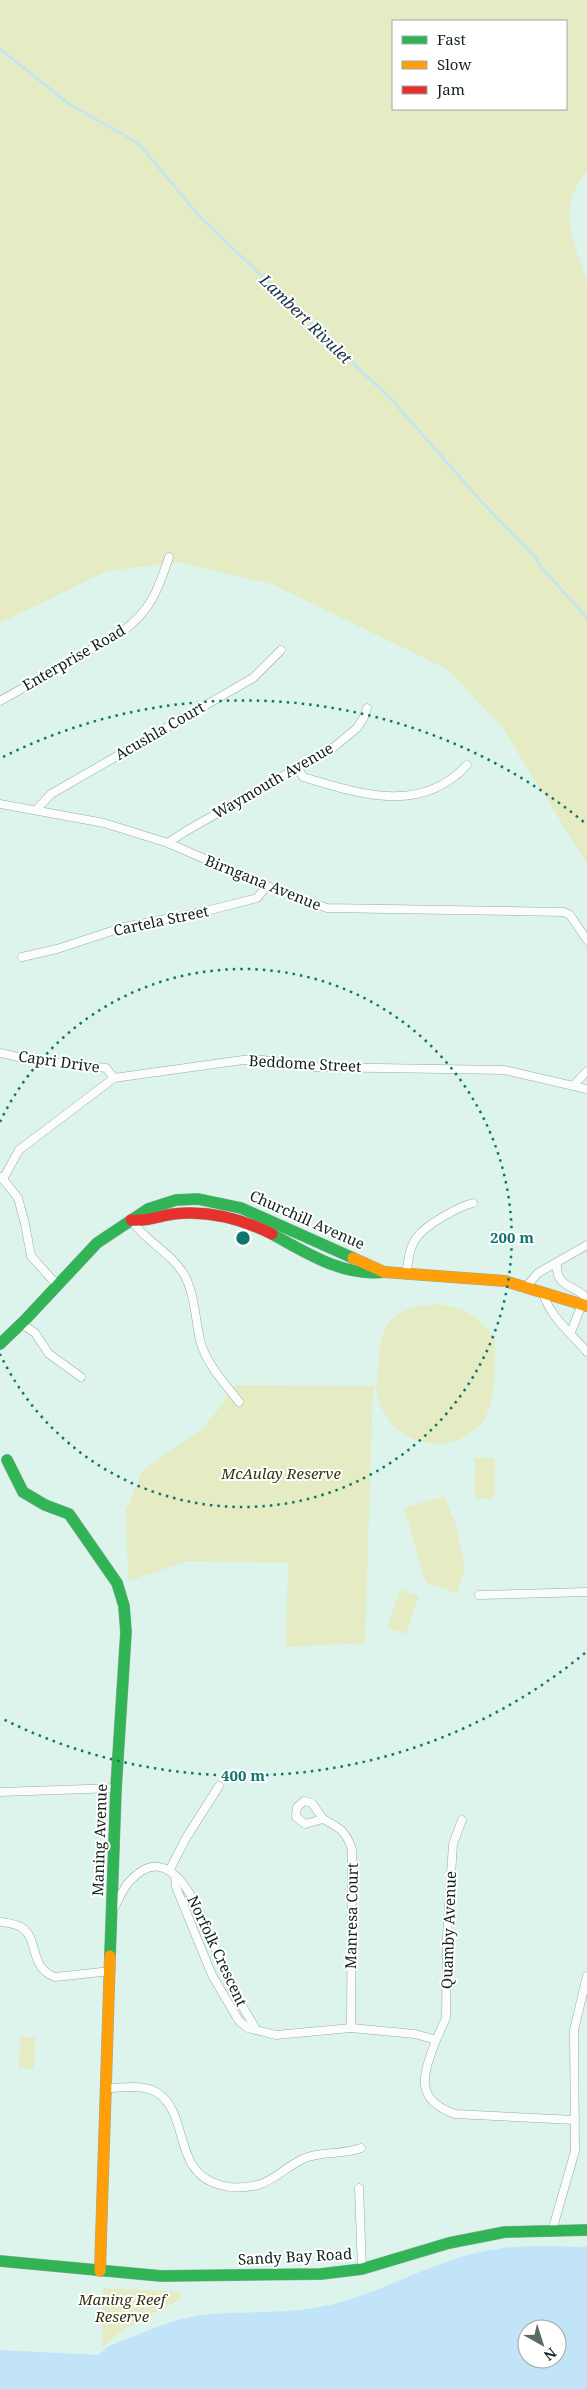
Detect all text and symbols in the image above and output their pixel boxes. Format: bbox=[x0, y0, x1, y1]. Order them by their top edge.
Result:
legend bbox=[392, 20, 567, 110]
text: Fast bbox=[437, 29, 466, 49]
text: Slow bbox=[437, 54, 471, 74]
text: Jam bbox=[436, 79, 465, 99]
water label: Lambert Rivulet bbox=[254, 269, 357, 369]
street label: Enterprise Road bbox=[19, 620, 128, 695]
street label: Acushla Court bbox=[111, 696, 208, 764]
street label: Waymouth Avenue bbox=[209, 737, 336, 823]
street label: Birngana Avenue bbox=[202, 850, 324, 914]
street label: Cartela Street bbox=[111, 900, 210, 940]
street label: Capri Drive bbox=[17, 1045, 101, 1077]
street label: Beddome Street bbox=[248, 1050, 362, 1076]
street label: Churchill Avenue bbox=[247, 1185, 368, 1253]
text: 200 m bbox=[490, 1227, 534, 1247]
centre of rings bbox=[234, 1229, 252, 1247]
park label: McAulay Reserve bbox=[220, 1463, 341, 1483]
text: 400 m bbox=[221, 1765, 265, 1785]
street label: Maning Avenue bbox=[87, 1784, 111, 1896]
street label: Manresa Court bbox=[340, 1863, 362, 1969]
street label: Quamby Avenue bbox=[436, 1871, 460, 1989]
street label: Norfolk Crescent bbox=[183, 1892, 252, 2009]
street label: Sandy Bay Road bbox=[237, 2243, 353, 2269]
park label: Maning Reef Reserve bbox=[77, 2289, 169, 2326]
north arrow bbox=[517, 2319, 567, 2369]
text: N bbox=[540, 2344, 561, 2365]

